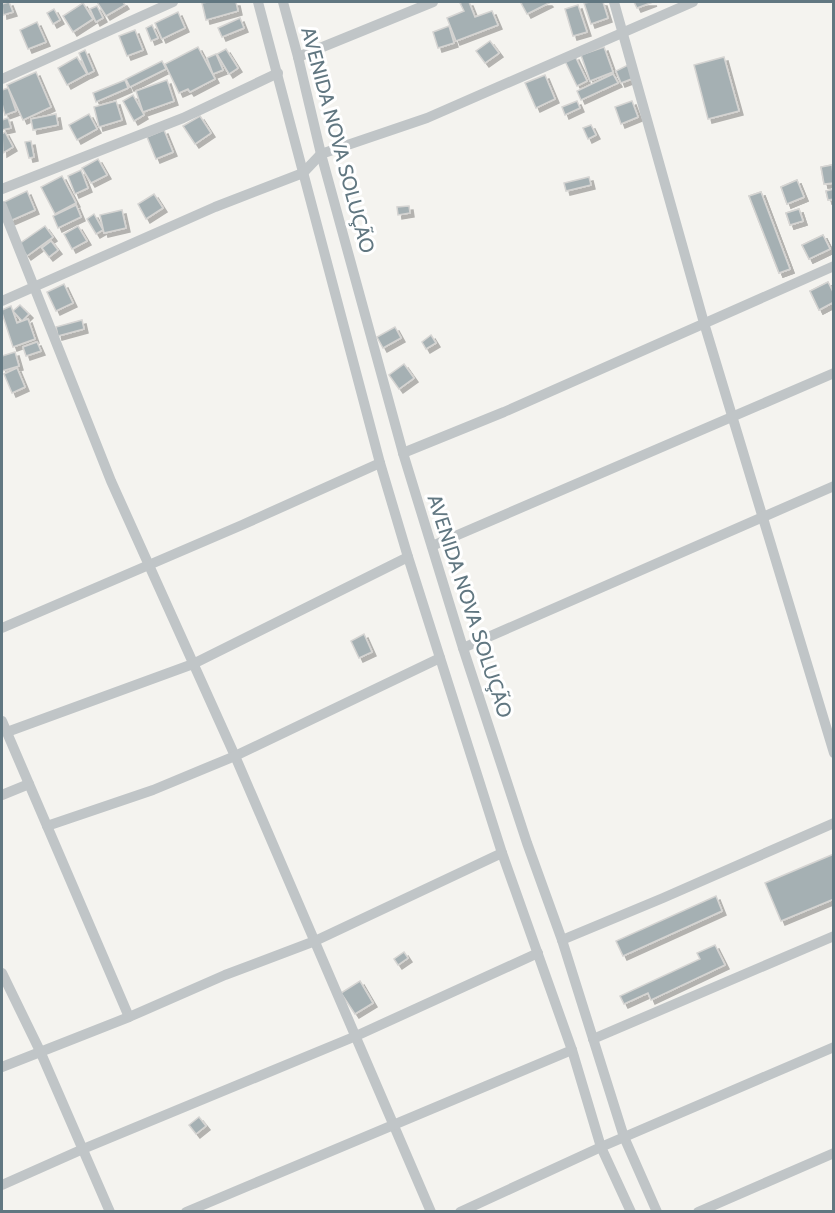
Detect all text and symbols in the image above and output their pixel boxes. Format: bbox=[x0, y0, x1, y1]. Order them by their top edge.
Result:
street label: AVENIDA NOVA SOLUÇÃO bbox=[296, 24, 380, 256]
street label: AVENIDA NOVA SOLUÇÃO bbox=[423, 491, 517, 721]

